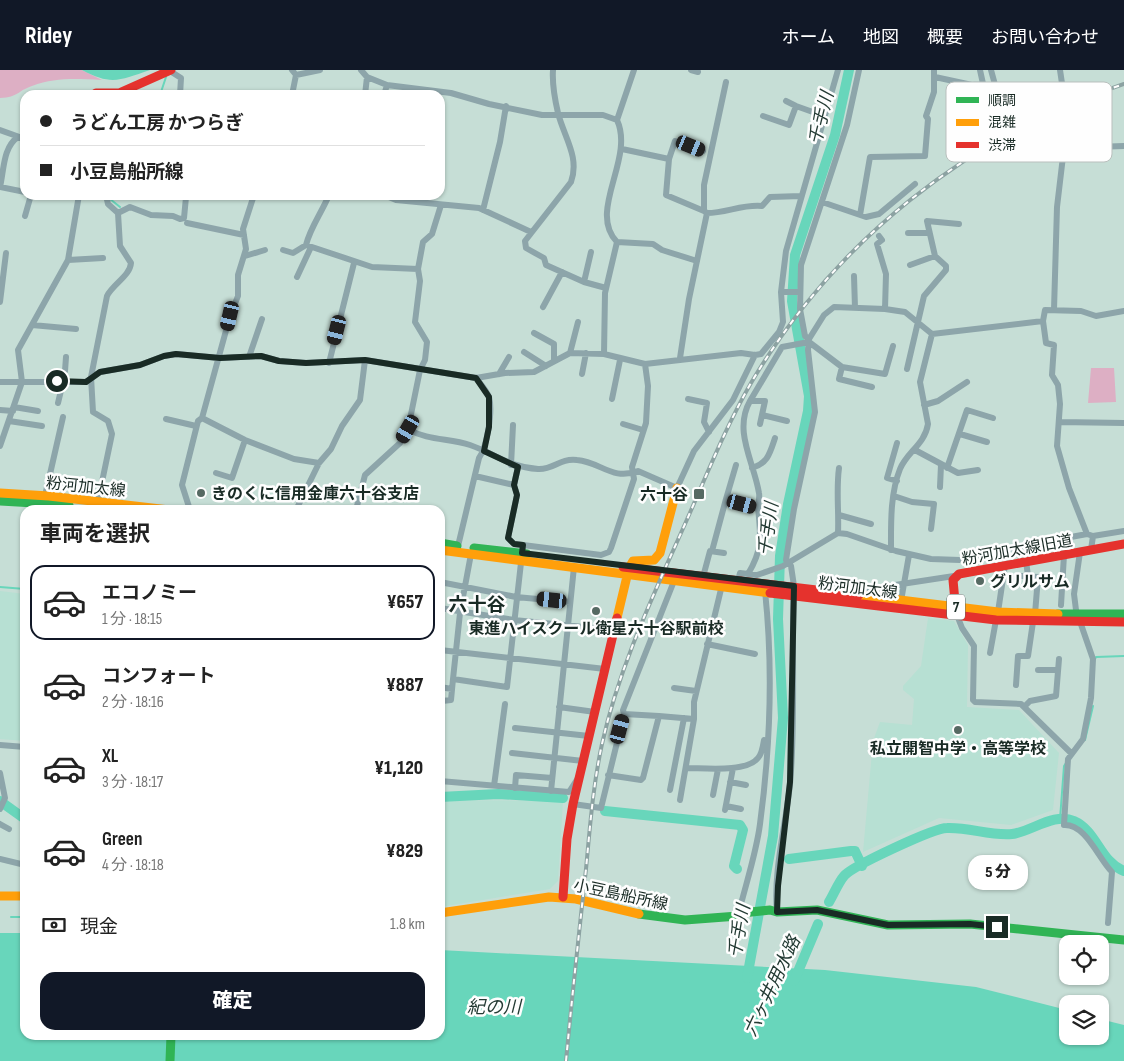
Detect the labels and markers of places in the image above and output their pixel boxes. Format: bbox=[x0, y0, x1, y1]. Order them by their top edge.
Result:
place label: きのくに信用金庫六十谷支店 bbox=[211, 485, 419, 504]
place label: 六十谷 bbox=[640, 486, 688, 505]
marker: きのくに信用金庫六十谷支店 bbox=[195, 487, 207, 499]
marker: 六十谷 bbox=[692, 487, 706, 501]
place label: グリルサム bbox=[990, 572, 1070, 592]
marker: グリルサム bbox=[974, 575, 986, 587]
marker: 東進ハイスクール衛星六十谷駅前校 bbox=[590, 605, 602, 617]
place label: 東進ハイスクール衛星六十谷駅前校 bbox=[468, 620, 724, 639]
marker: 私立開智中学・高等学校 bbox=[952, 724, 964, 736]
place label: 私立開智中学・高等学校 bbox=[870, 740, 1046, 759]

